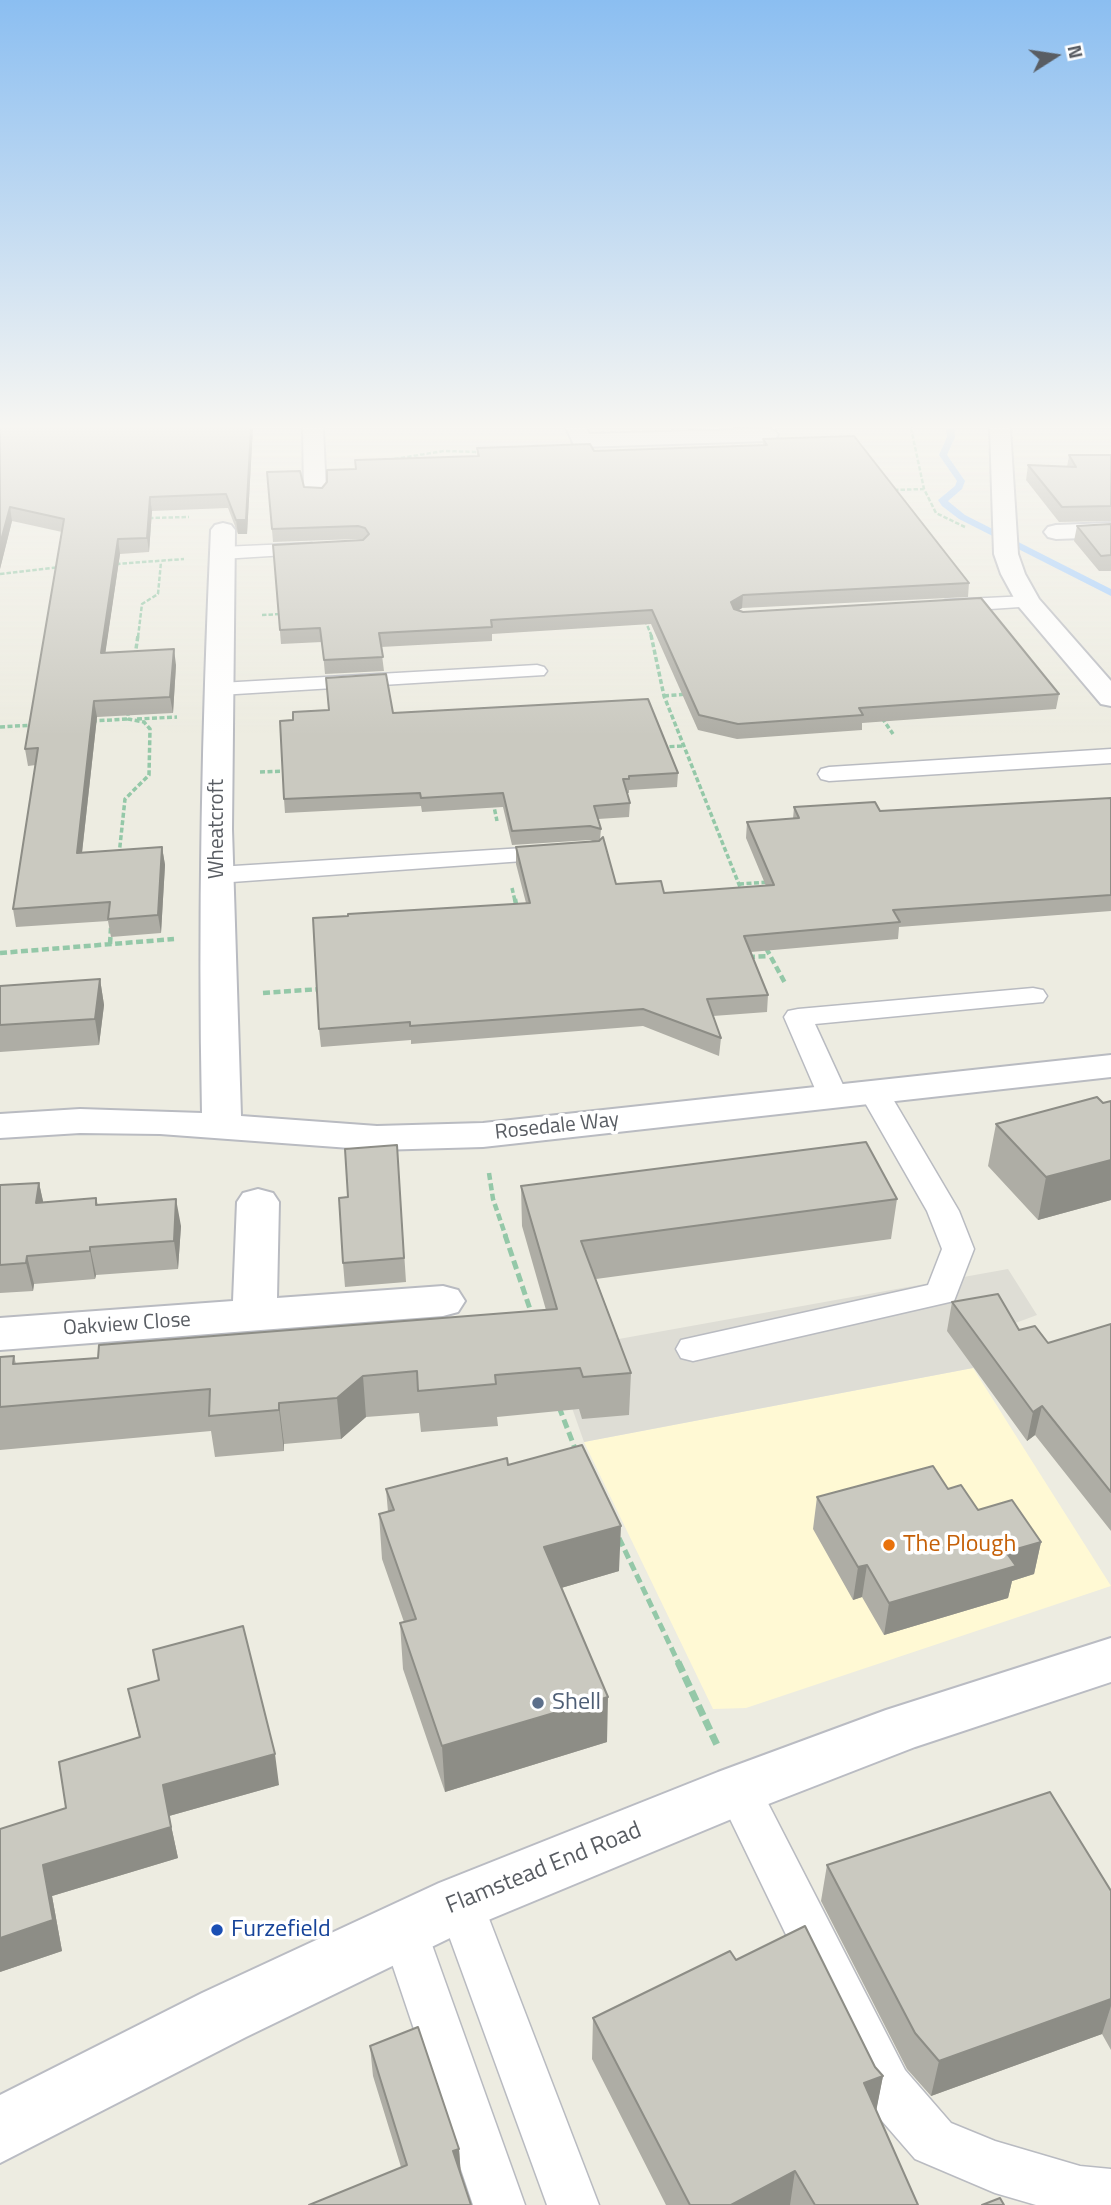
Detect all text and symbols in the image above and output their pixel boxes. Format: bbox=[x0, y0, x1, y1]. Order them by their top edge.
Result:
north arrow bbox=[1020, 21, 1090, 91]
text: N bbox=[1060, 42, 1092, 61]
street label: Wheatcroft bbox=[205, 779, 231, 879]
street label: Rosedale Way bbox=[494, 1108, 620, 1146]
street label: Oakview Close bbox=[62, 1308, 192, 1342]
place label: The Plough bbox=[903, 1531, 1016, 1559]
marker: The Plough bbox=[881, 1537, 897, 1553]
place label: Shell bbox=[552, 1689, 601, 1717]
marker: Shell bbox=[530, 1695, 546, 1711]
street label: Flamstead End Road bbox=[442, 1817, 646, 1921]
place label: Furzefield bbox=[231, 1916, 331, 1944]
marker: Furzefield bbox=[209, 1922, 225, 1938]

